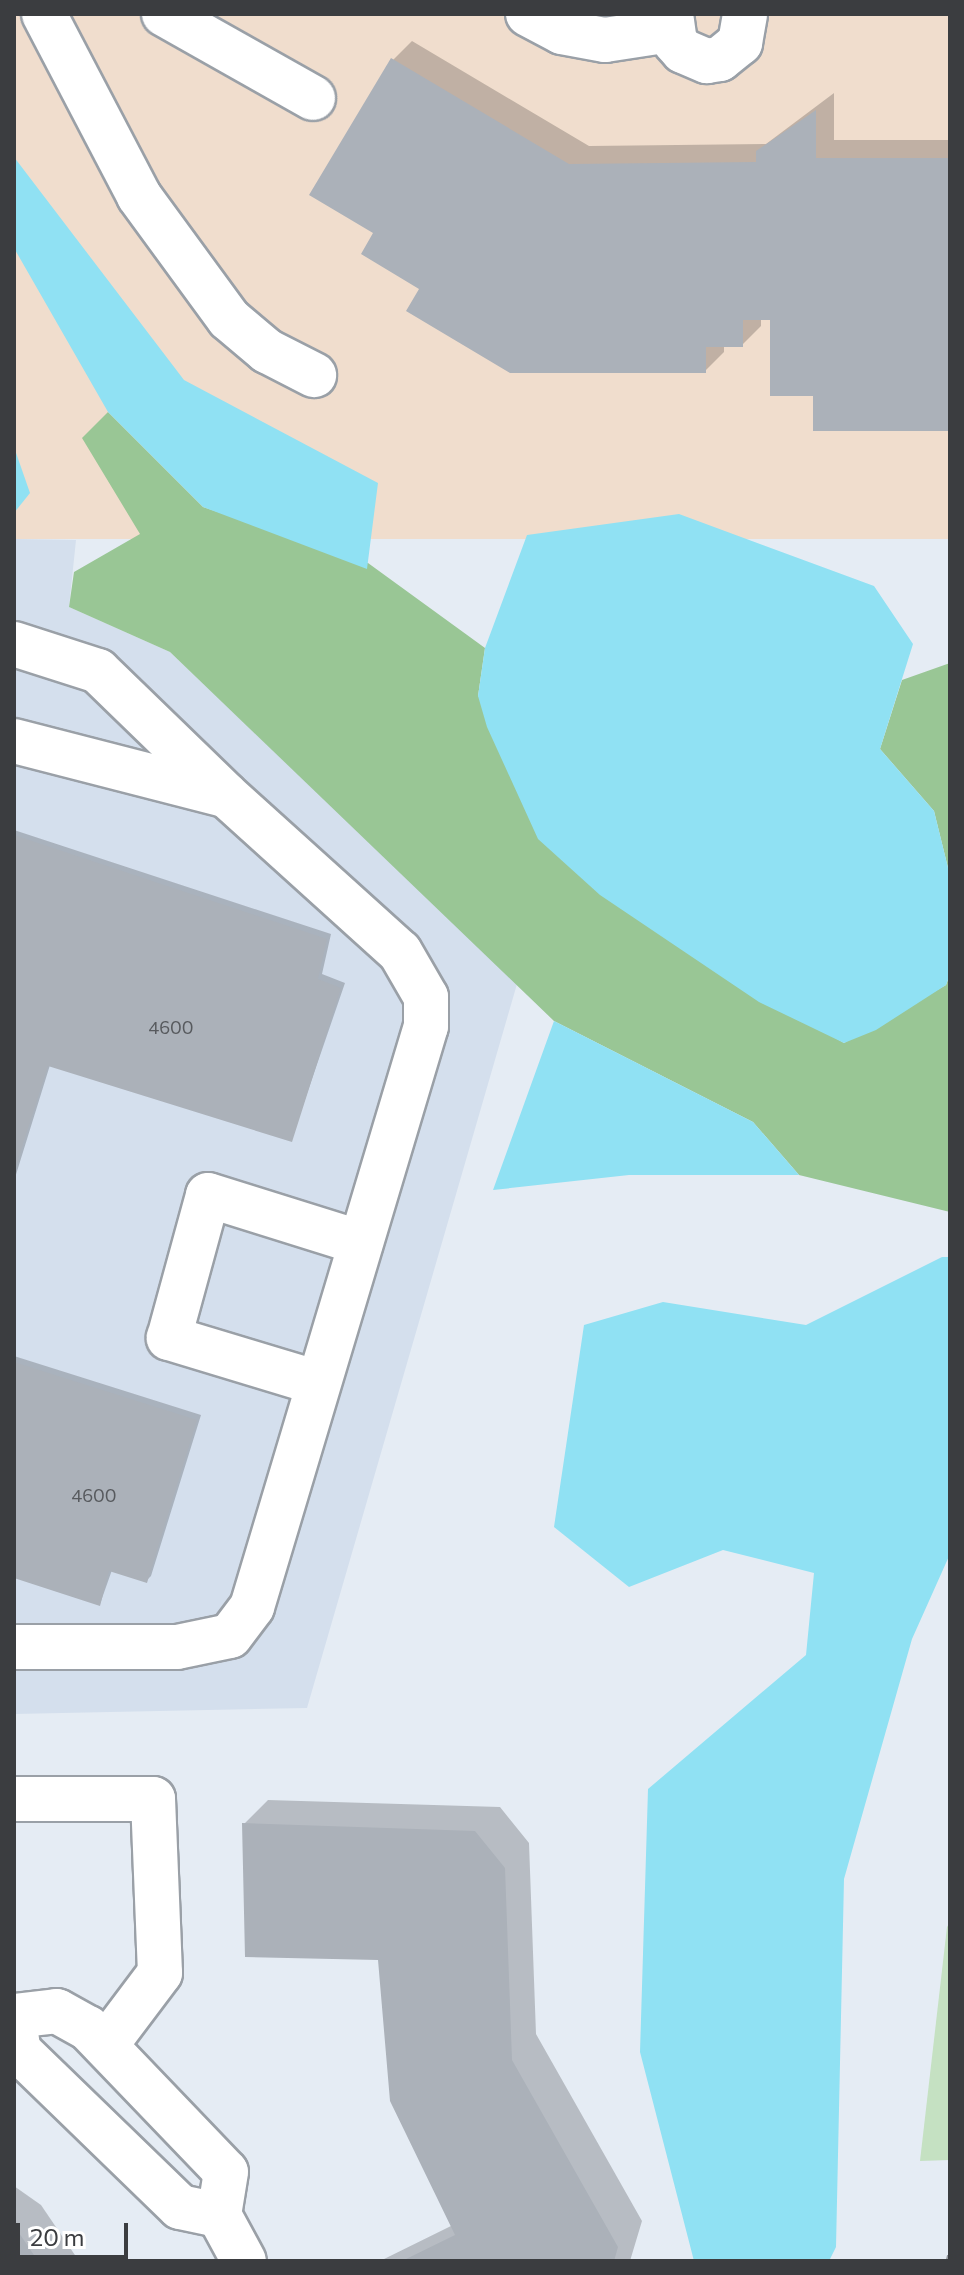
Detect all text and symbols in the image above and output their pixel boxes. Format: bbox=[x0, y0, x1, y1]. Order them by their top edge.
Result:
house number: 4600 bbox=[148, 1016, 194, 1038]
house number: 4600 bbox=[71, 1484, 117, 1506]
scale bar bbox=[20, 2207, 132, 2257]
text: 20 m bbox=[30, 2222, 84, 2251]

